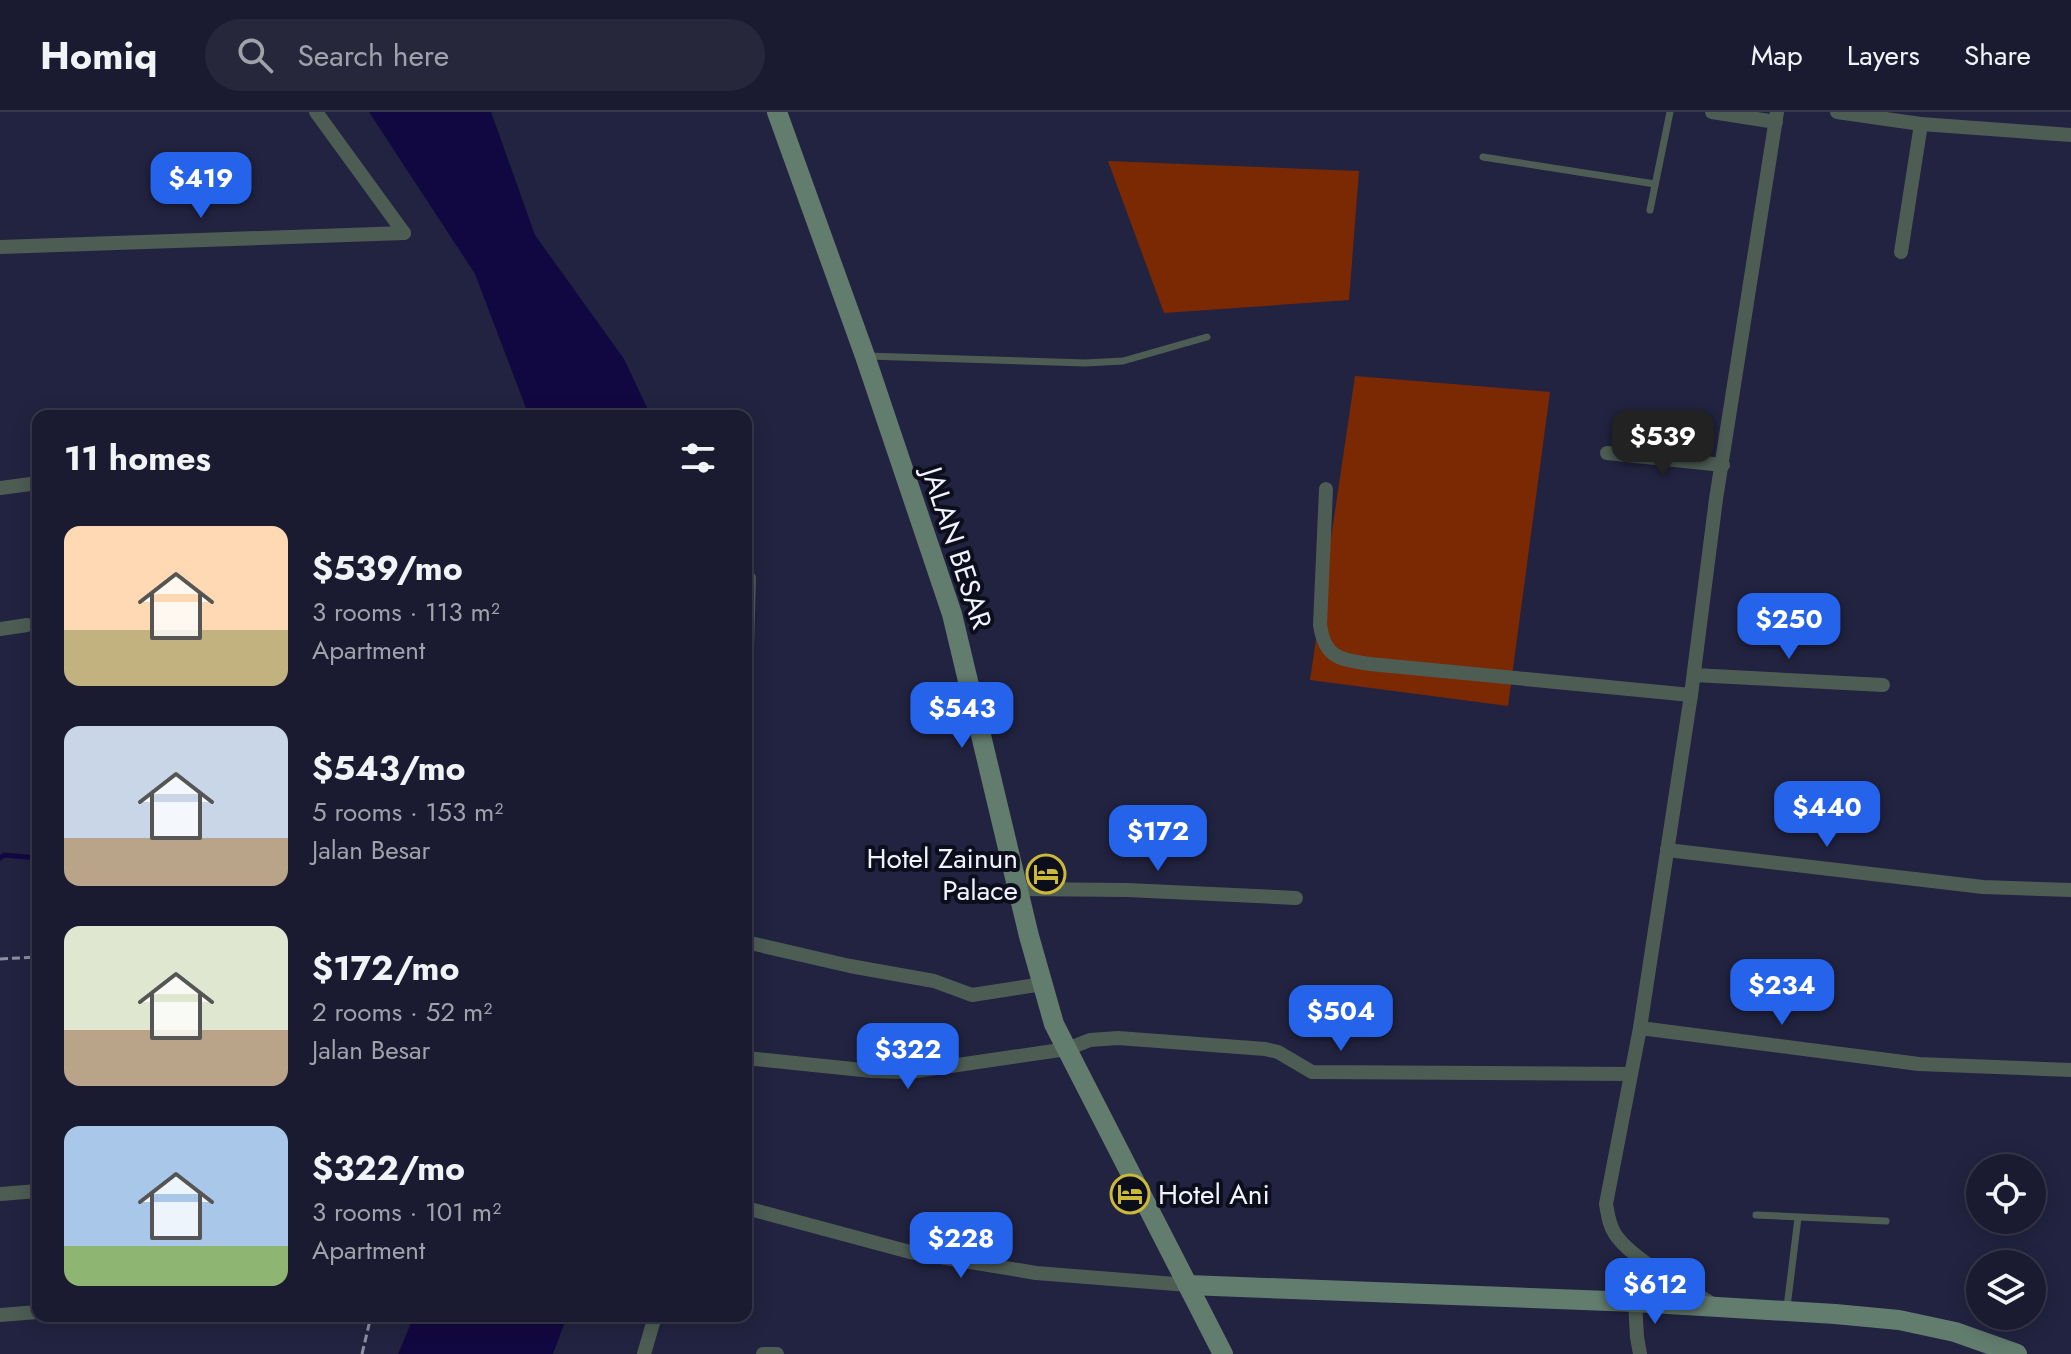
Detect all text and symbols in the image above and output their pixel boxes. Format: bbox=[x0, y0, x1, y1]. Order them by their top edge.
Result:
search box bbox=[205, 19, 765, 91]
text: Homiq bbox=[40, 28, 157, 83]
icon: search bbox=[233, 33, 277, 77]
text: Search here bbox=[297, 34, 449, 77]
text: Map bbox=[1751, 35, 1803, 76]
text: Layers bbox=[1847, 35, 1920, 76]
text: Share bbox=[1964, 35, 2031, 76]
pin: $419 bbox=[154, 152, 248, 220]
text: $419 bbox=[169, 159, 233, 197]
pin: $539 bbox=[1616, 410, 1710, 478]
text: $539 bbox=[1630, 417, 1696, 455]
text: 11 homes bbox=[64, 434, 211, 483]
icon: filters bbox=[676, 436, 720, 480]
street label: JALAN BESAR bbox=[910, 458, 1003, 634]
text: $539/mo bbox=[312, 544, 463, 593]
icon: home bbox=[128, 558, 224, 654]
text: 3 rooms · 113 m² bbox=[312, 593, 500, 631]
pin: $250 bbox=[1742, 593, 1836, 661]
text: $250 bbox=[1755, 600, 1823, 638]
text: Apartment bbox=[312, 631, 425, 669]
pin: $543 bbox=[915, 682, 1009, 750]
text: $543 bbox=[928, 689, 996, 727]
text: $543/mo bbox=[312, 744, 466, 793]
icon: home bbox=[128, 758, 224, 854]
pin: $440 bbox=[1780, 781, 1874, 849]
text: $440 bbox=[1792, 788, 1862, 826]
text: 5 rooms · 153 m² bbox=[312, 793, 503, 831]
pin: $172 bbox=[1111, 805, 1205, 873]
text: $172 bbox=[1127, 812, 1189, 850]
text: Jalan Besar bbox=[312, 831, 430, 869]
place label: Hotel Zainun Palace bbox=[867, 838, 1018, 911]
hotel icon: Hotel Zainun Palace bbox=[1025, 853, 1067, 895]
text: $172/mo bbox=[312, 944, 460, 993]
icon: home bbox=[128, 958, 224, 1054]
pin: $234 bbox=[1735, 959, 1829, 1027]
text: $234 bbox=[1748, 966, 1816, 1004]
pin: $504 bbox=[1294, 985, 1388, 1053]
text: $504 bbox=[1307, 992, 1375, 1030]
text: 2 rooms · 52 m² bbox=[312, 993, 492, 1031]
pin: $322 bbox=[861, 1023, 955, 1091]
text: $322 bbox=[875, 1030, 941, 1068]
text: Jalan Besar bbox=[312, 1031, 430, 1069]
text: $322/mo bbox=[312, 1144, 465, 1193]
map controls bbox=[1966, 1154, 2046, 1330]
button: locate bbox=[1966, 1154, 2046, 1234]
icon: home bbox=[128, 1158, 224, 1254]
hotel icon: Hotel Ani bbox=[1109, 1173, 1151, 1215]
place label: Hotel Ani bbox=[1158, 1174, 1270, 1215]
text: 3 rooms · 101 m² bbox=[312, 1193, 501, 1231]
pin: $228 bbox=[914, 1212, 1008, 1280]
text: $228 bbox=[928, 1219, 994, 1257]
text: Apartment bbox=[312, 1231, 425, 1269]
button: layers bbox=[1966, 1250, 2046, 1330]
pin: $612 bbox=[1608, 1258, 1702, 1326]
text: $612 bbox=[1623, 1265, 1687, 1303]

